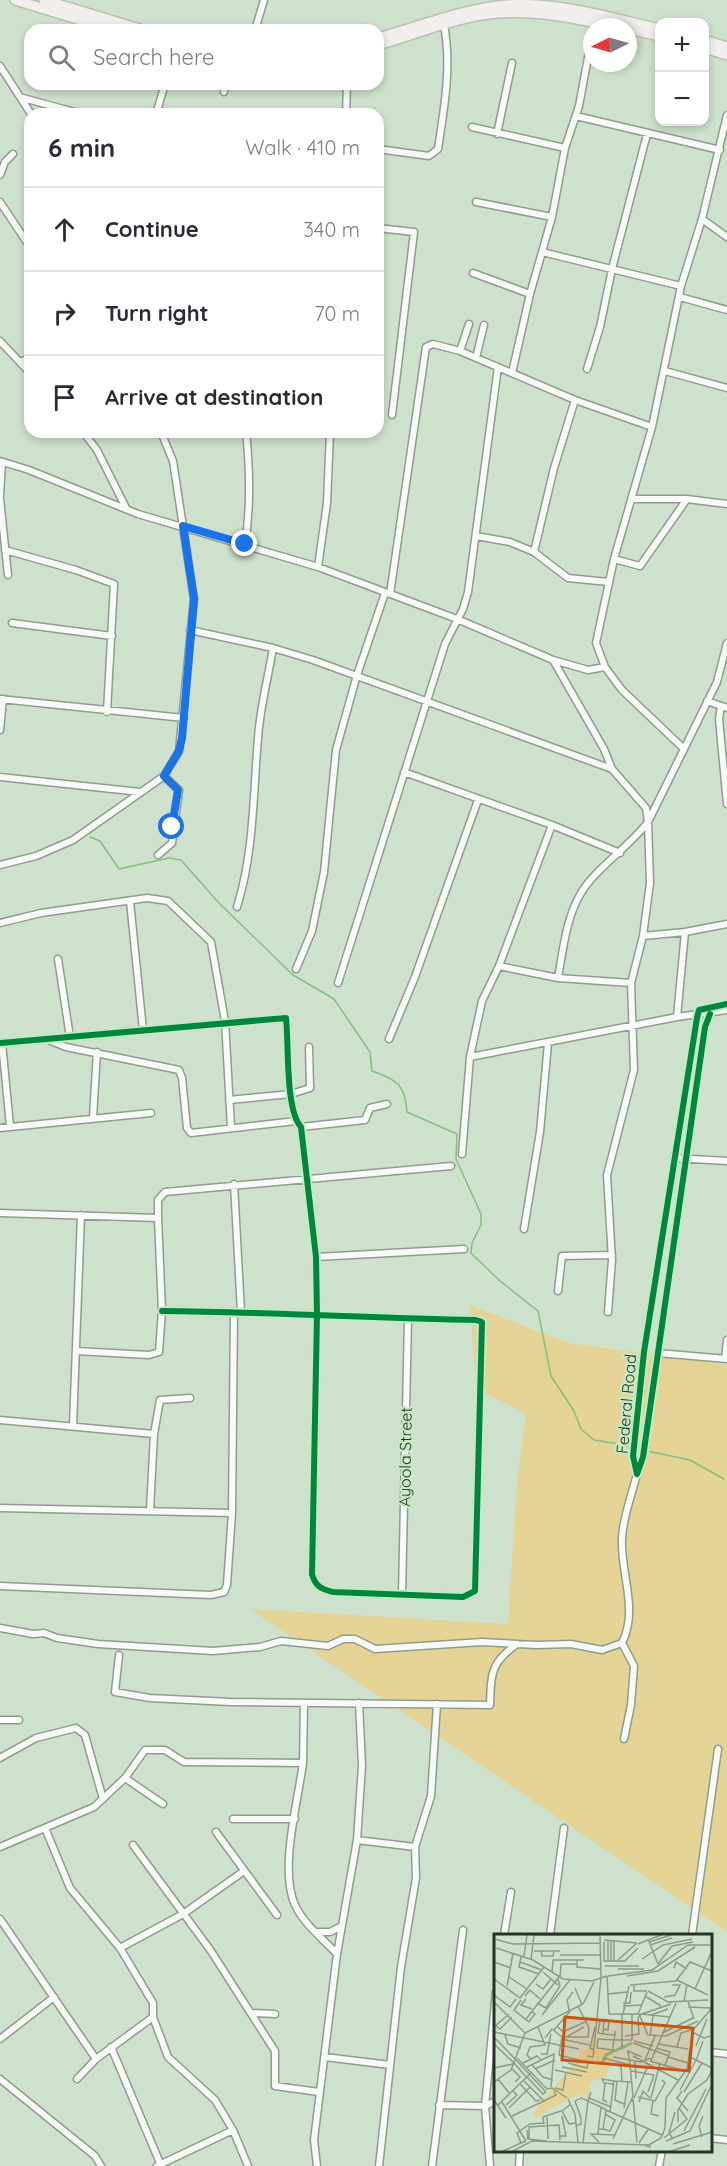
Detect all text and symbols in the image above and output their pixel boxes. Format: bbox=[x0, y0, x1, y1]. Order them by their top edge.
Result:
north arrow bbox=[583, 18, 637, 72]
map controls bbox=[655, 18, 709, 126]
button: + bbox=[655, 18, 709, 72]
search box bbox=[24, 24, 384, 90]
icon: search bbox=[45, 41, 78, 74]
text: Search here bbox=[93, 43, 214, 71]
button: − bbox=[655, 72, 709, 126]
text: 6 min bbox=[48, 131, 115, 164]
text: Walk · 410 m bbox=[245, 135, 360, 160]
icon: ahead bbox=[48, 213, 81, 246]
text: Continue bbox=[105, 215, 199, 243]
text: 340 m bbox=[303, 217, 360, 242]
icon: right bbox=[48, 297, 81, 330]
text: Turn right bbox=[105, 299, 209, 327]
text: 70 m bbox=[314, 301, 360, 326]
icon: arrive bbox=[48, 381, 81, 414]
text: Arrive at destination bbox=[105, 383, 323, 411]
route end bbox=[231, 530, 257, 556]
route start bbox=[158, 813, 184, 839]
street label: Federal Road bbox=[612, 1353, 640, 1455]
street label: Ayoola Street bbox=[394, 1407, 416, 1507]
inset map bbox=[494, 1934, 712, 2151]

